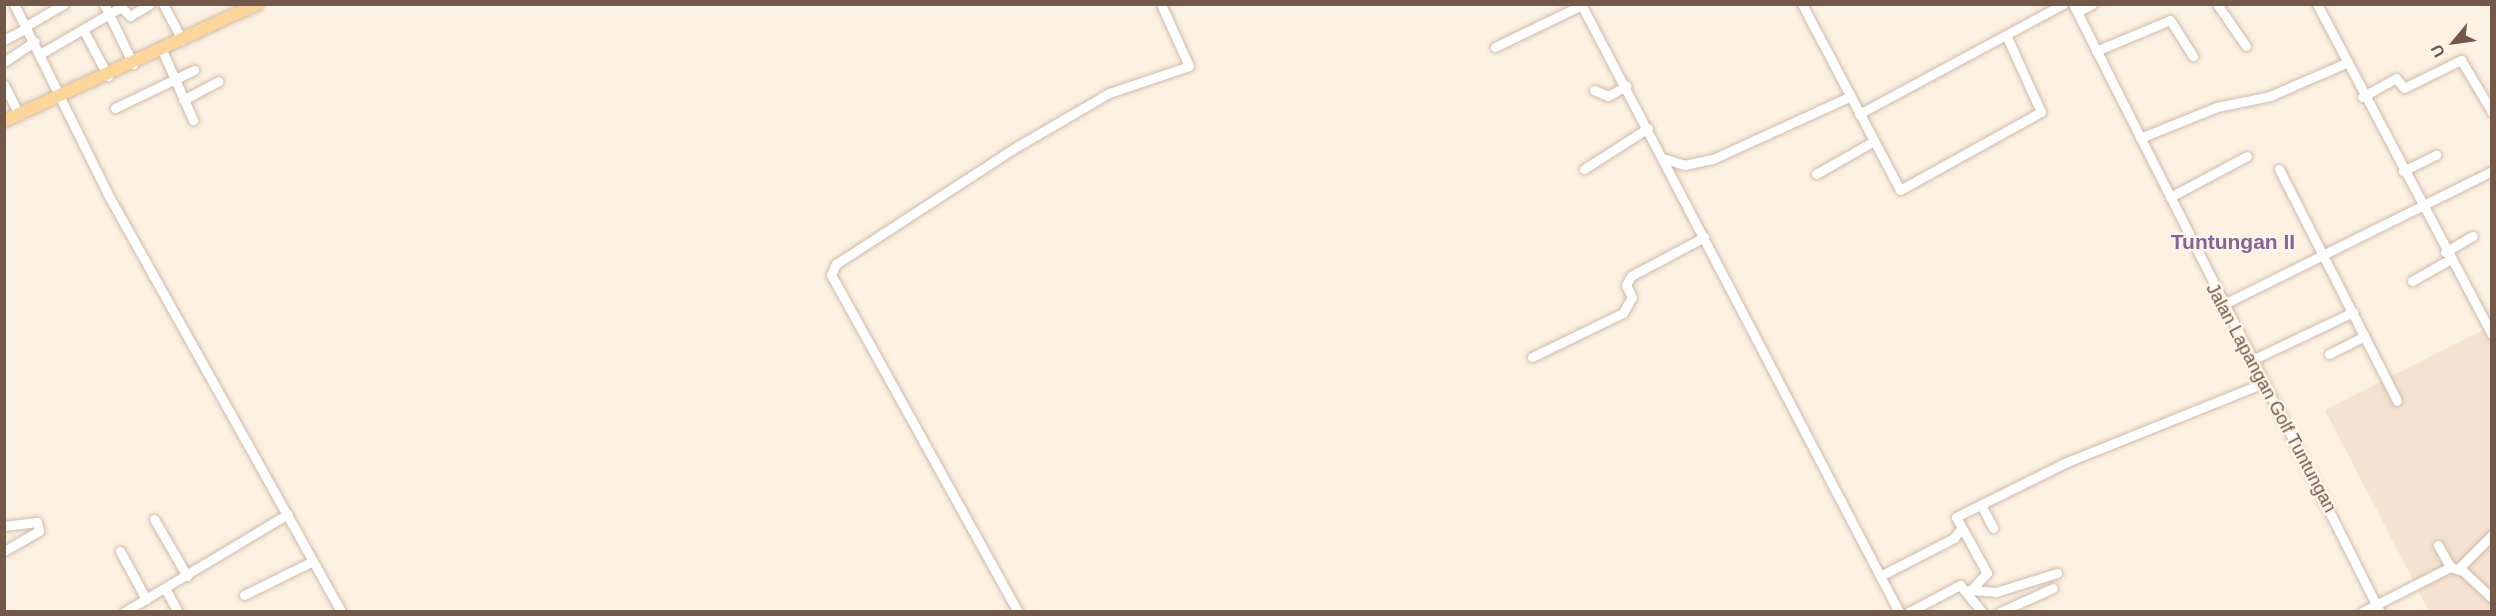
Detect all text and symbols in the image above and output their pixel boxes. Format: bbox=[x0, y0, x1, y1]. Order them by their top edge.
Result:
north arrow bbox=[2424, 12, 2484, 72]
text: U bbox=[2428, 42, 2448, 60]
district label: Tuntungan II bbox=[2171, 229, 2295, 255]
street label: Jalan Lapangan Golf Tuntungan bbox=[2201, 280, 2341, 516]

